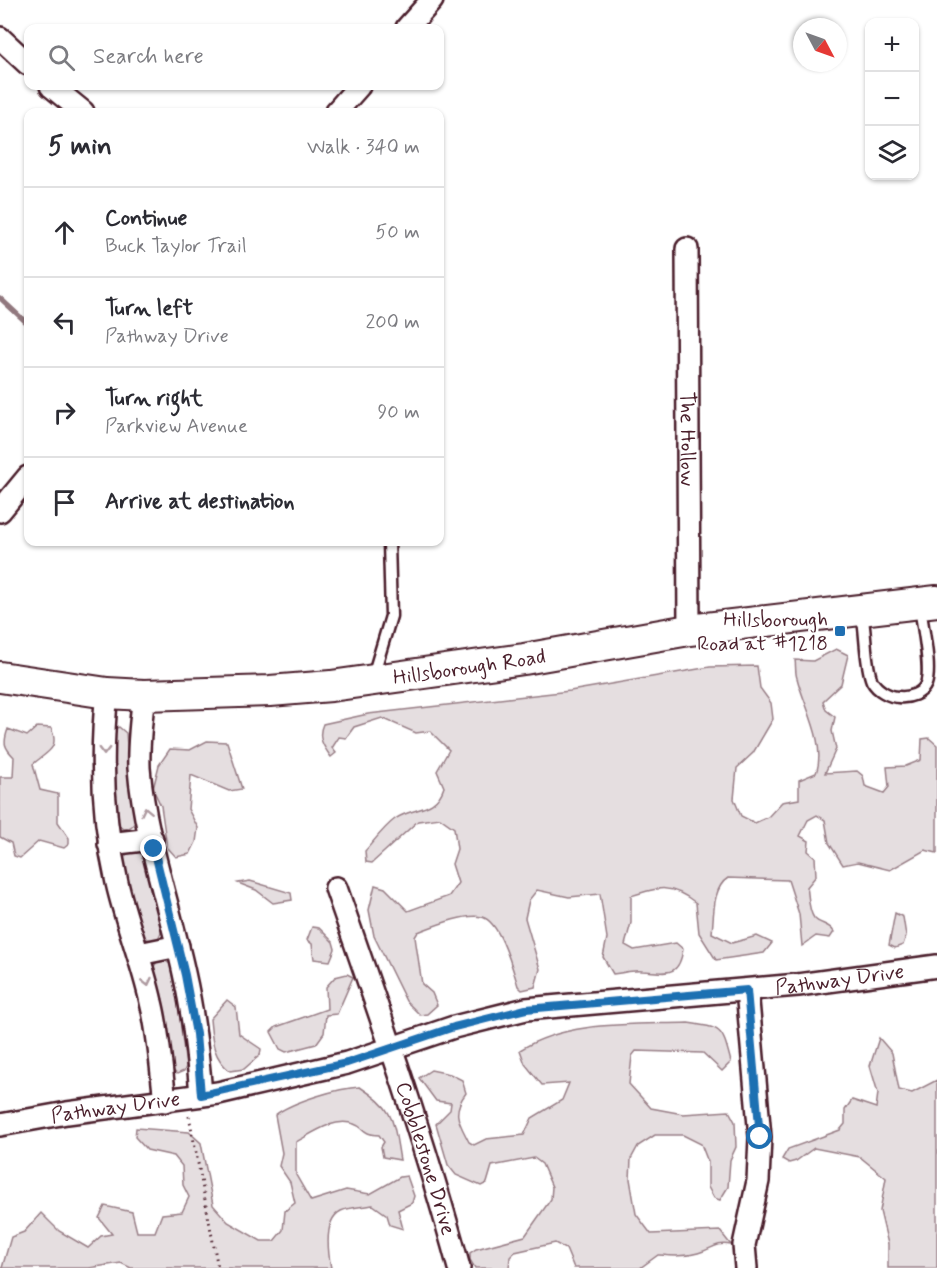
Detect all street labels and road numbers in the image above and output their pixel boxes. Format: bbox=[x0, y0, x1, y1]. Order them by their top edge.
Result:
street label: The Hollow bbox=[673, 392, 701, 486]
street label: Hillsborough Road bbox=[391, 642, 548, 692]
street label: Pathway Drive bbox=[774, 958, 906, 1002]
street label: Cobblestone Drive bbox=[388, 1078, 462, 1238]
street label: Pathway Drive bbox=[49, 1085, 182, 1131]

